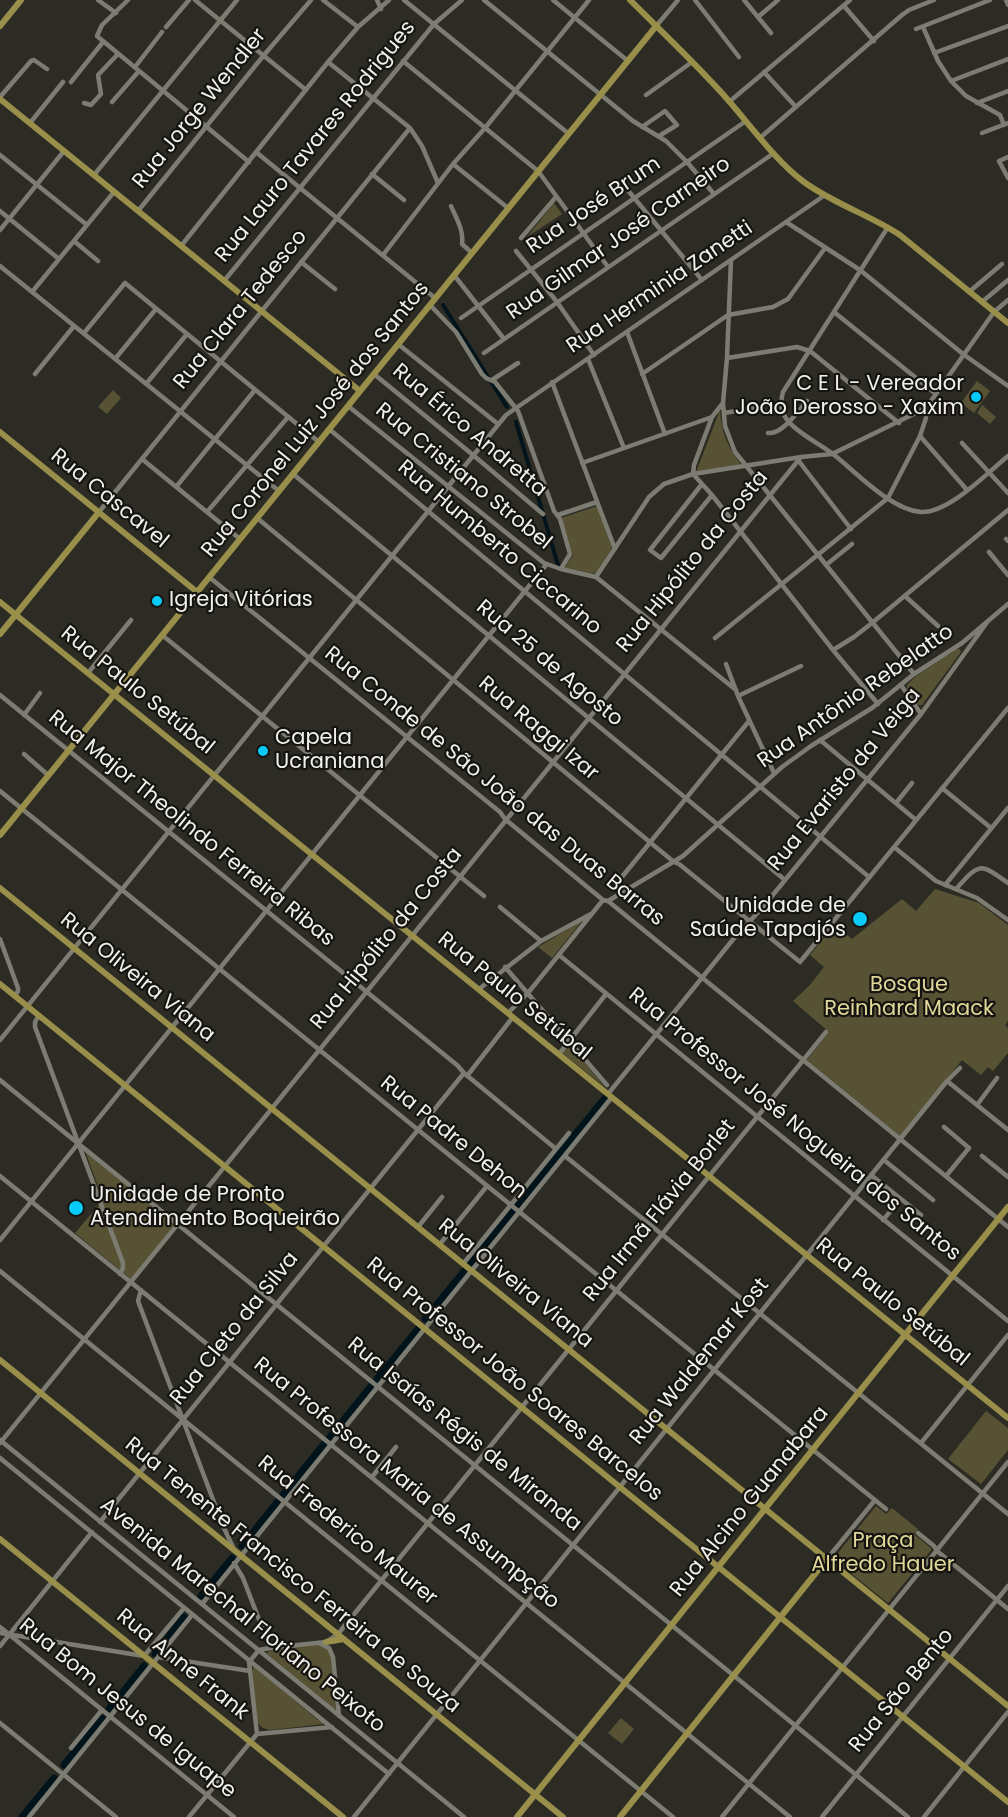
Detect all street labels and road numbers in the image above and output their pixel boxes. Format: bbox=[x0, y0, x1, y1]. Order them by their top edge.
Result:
street label: Rua Lauro Tavares Rodrigues bbox=[211, 16, 421, 268]
street label: Rua Jorge Wendler bbox=[128, 24, 272, 194]
street label: Rua Gilmar José Carneiro bbox=[502, 152, 736, 326]
street label: Rua José Brum bbox=[522, 152, 666, 260]
street label: Rua Herminia Zanetti bbox=[562, 216, 758, 360]
street label: Rua Clara Tedesco bbox=[169, 225, 313, 395]
street label: Rua Coronel Luiz José dos Santos bbox=[197, 277, 435, 563]
street label: Rua Érico Andretta bbox=[387, 359, 551, 503]
street label: Rua Cristiano Strobel bbox=[370, 398, 556, 556]
street label: Rua Cascavel bbox=[45, 444, 173, 554]
street label: Rua Humberto Ciccarino bbox=[392, 455, 606, 641]
street label: Rua Hipólito da Costa bbox=[612, 466, 774, 658]
street label: Rua 25 de Agosto bbox=[471, 595, 627, 733]
street label: Rua Antônio Rebelatto bbox=[753, 620, 959, 774]
street label: Rua Paulo Setúbal bbox=[55, 621, 219, 761]
street label: Rua Conde de São João das Duas Barras bbox=[319, 642, 669, 932]
street label: Rua Raggi Izar bbox=[473, 671, 603, 787]
street label: Rua Evaristo da Veiga bbox=[763, 683, 927, 877]
street label: Rua Major Theolindo Ferreira Ribas bbox=[43, 706, 339, 952]
street label: Rua Hipólito da Costa bbox=[306, 843, 468, 1035]
street label: Rua Oliveira Viana bbox=[55, 908, 219, 1048]
street label: Rua Paulo Setúbal bbox=[432, 927, 596, 1067]
street label: Rua Professor José Nogueira dos Santos bbox=[623, 983, 965, 1267]
street label: Rua Padre Dehon bbox=[375, 1071, 531, 1205]
street label: Rua Irmã Flávia Borlet bbox=[579, 1115, 741, 1307]
street label: Rua Oliveira Viana bbox=[433, 1214, 597, 1354]
street label: Rua Paulo Setúbal bbox=[810, 1233, 974, 1373]
street label: Rua Cleto da Silva bbox=[166, 1247, 304, 1411]
street label: Rua Professor João Soares Barcelos bbox=[361, 1253, 667, 1507]
street label: Rua Waldemar Kost bbox=[625, 1274, 775, 1450]
street label: Rua Isaías Régis de Miranda bbox=[342, 1333, 586, 1537]
street label: Rua Professora Maria de Assumpção bbox=[248, 1353, 564, 1615]
street label: Rua Alcino Guanabara bbox=[665, 1402, 835, 1602]
street label: Rua Tenente Francisco Ferreira de Souza bbox=[119, 1433, 465, 1719]
street label: Rua Frederico Maurer bbox=[252, 1451, 442, 1611]
street label: Avenida Marechal Floriano Peixoto bbox=[94, 1493, 390, 1739]
street label: Rua Anne Frank bbox=[111, 1604, 253, 1726]
street label: Rua Bom Jesus de Iguape bbox=[13, 1614, 241, 1804]
street label: Rua São Bento bbox=[844, 1624, 960, 1758]

